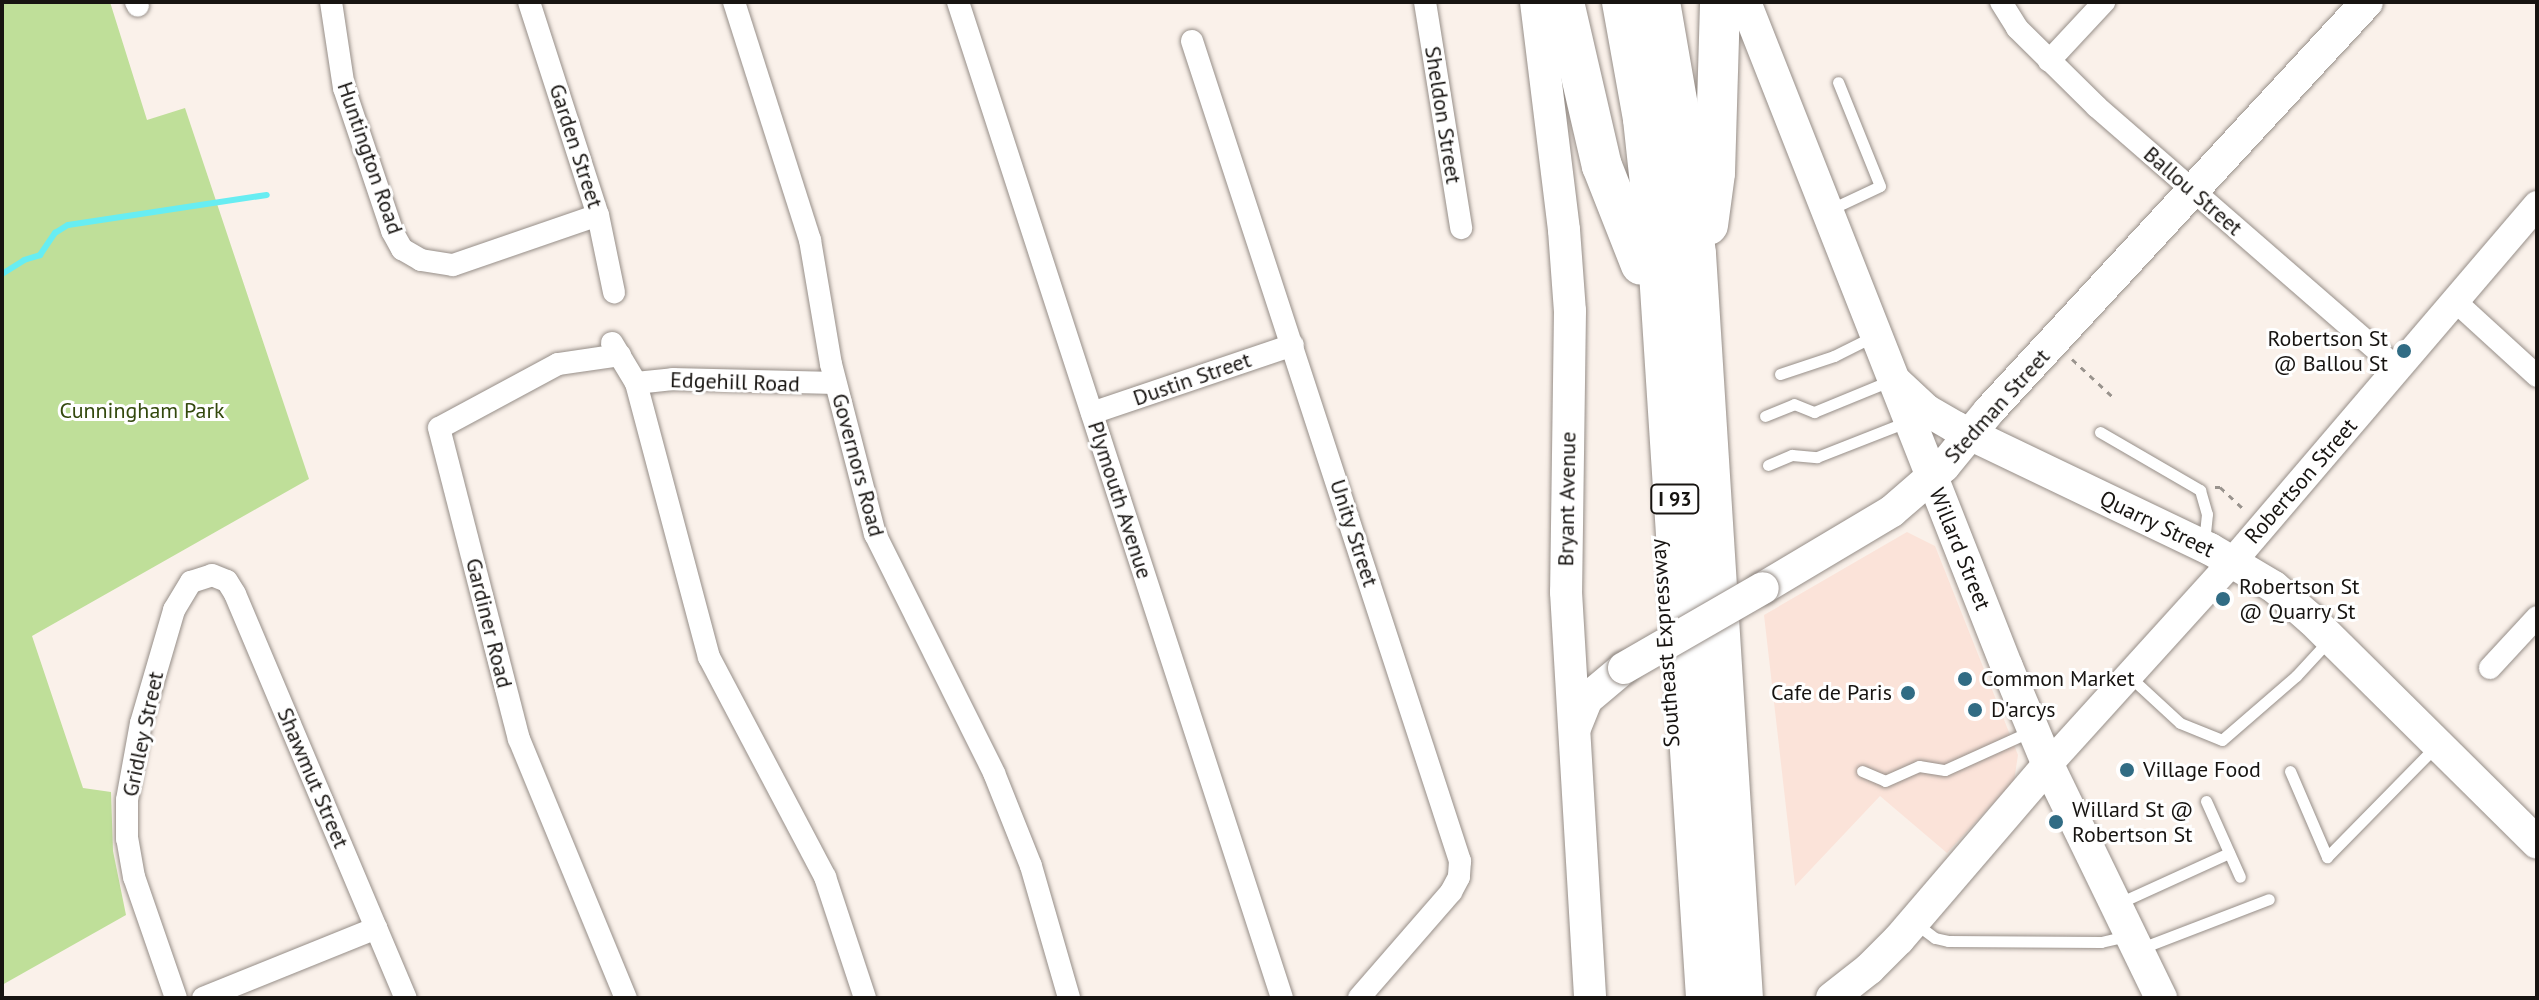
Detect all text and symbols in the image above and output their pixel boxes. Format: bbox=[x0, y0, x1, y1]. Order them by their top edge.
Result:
street label: Sheldon Street bbox=[1419, 44, 1467, 186]
street label: Huntington Road bbox=[332, 78, 408, 238]
street label: Garden Street bbox=[544, 81, 608, 211]
street label: Ballou Street bbox=[2138, 141, 2248, 241]
place label: Robertson St @ Ballou St bbox=[2267, 325, 2388, 376]
marker: Robertson St @ Ballou St bbox=[2395, 342, 2413, 360]
street label: Stedman Street bbox=[1939, 343, 2055, 469]
street label: Dustin Street bbox=[1130, 347, 1254, 411]
street label: Edgehill Road bbox=[670, 367, 800, 397]
street label: Governors Road bbox=[826, 391, 890, 539]
park label: Cunningham Park bbox=[60, 398, 224, 424]
street label: Robertson Street bbox=[2239, 413, 2363, 549]
street label: Plymouth Avenue bbox=[1082, 418, 1158, 582]
street label: Bryant Avenue bbox=[1553, 431, 1581, 567]
street label: Unity Street bbox=[1324, 476, 1384, 590]
road number: I 93 bbox=[1649, 483, 1701, 515]
street label: Willard Street bbox=[1924, 484, 1996, 614]
street label: Quarry Street bbox=[2095, 485, 2219, 563]
street label: Southeast Expressway bbox=[1645, 538, 1685, 748]
street label: Gardiner Road bbox=[460, 555, 518, 691]
place label: Robertson St @ Quarry St bbox=[2239, 573, 2360, 624]
marker: Robertson St @ Quarry St bbox=[2214, 590, 2232, 608]
place label: Common Market bbox=[1981, 666, 2135, 692]
street label: Gridley Street bbox=[117, 669, 169, 799]
marker: Common Market bbox=[1956, 670, 1974, 688]
place label: Cafe de Paris bbox=[1771, 680, 1892, 706]
marker: Cafe de Paris bbox=[1899, 684, 1917, 702]
place label: D'arcys bbox=[1991, 697, 2056, 723]
marker: D'arcys bbox=[1966, 701, 1984, 719]
street label: Shawmut Street bbox=[272, 704, 354, 852]
place label: Village Food bbox=[2143, 757, 2261, 783]
marker: Village Food bbox=[2118, 761, 2136, 779]
place label: Willard St @ Robertson St bbox=[2072, 796, 2193, 848]
marker: Willard St @ Robertson St bbox=[2047, 813, 2065, 831]

